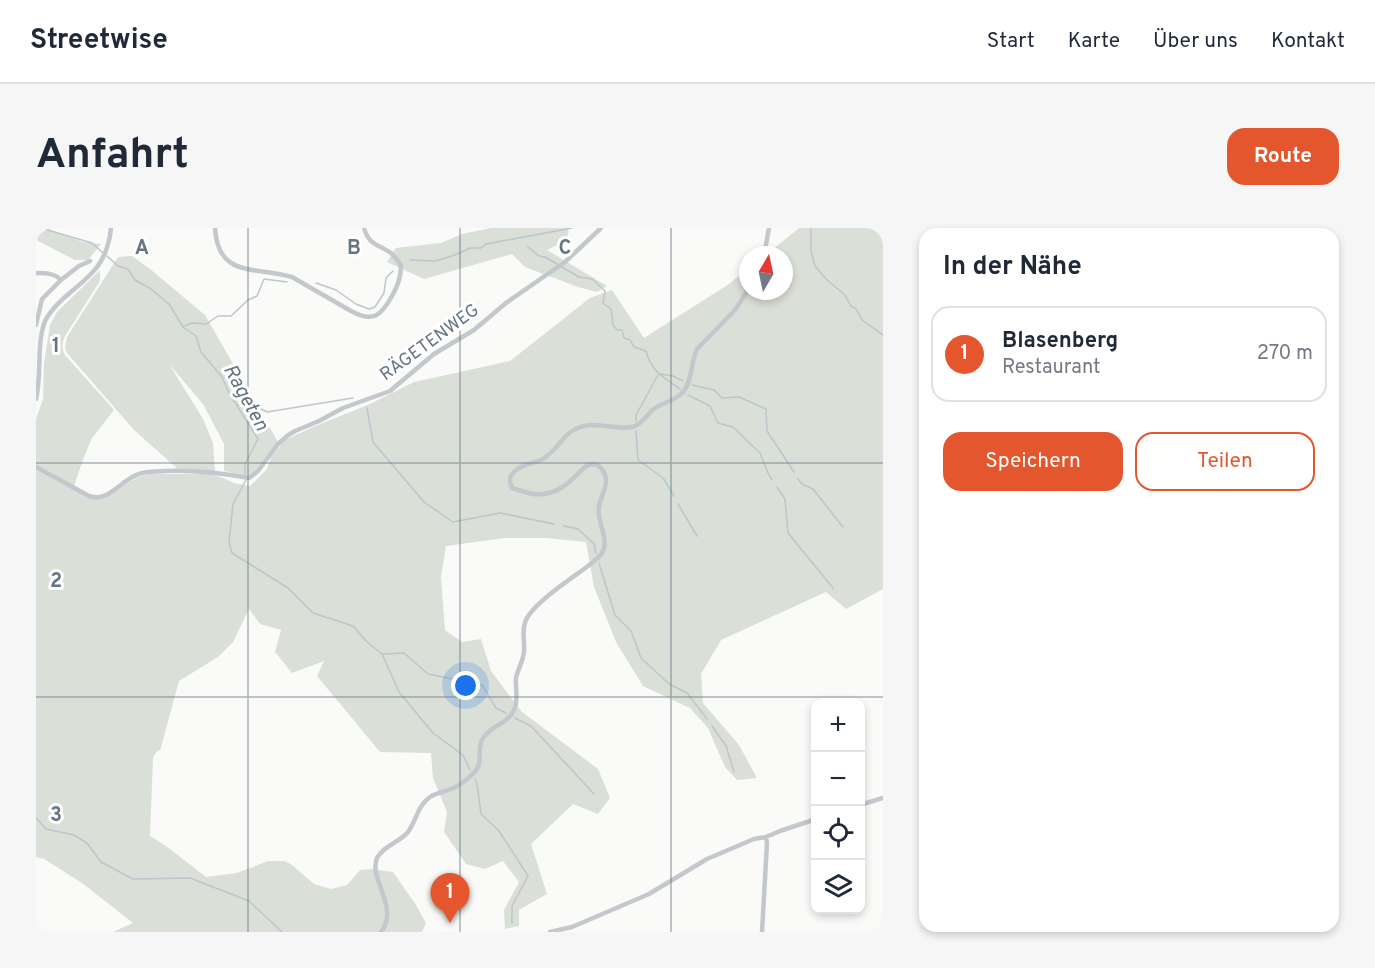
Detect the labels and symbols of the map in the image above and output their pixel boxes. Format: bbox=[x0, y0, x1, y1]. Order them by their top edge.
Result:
text: A bbox=[135, 236, 149, 262]
text: B bbox=[347, 236, 361, 262]
text: C bbox=[559, 236, 571, 262]
north arrow bbox=[739, 246, 793, 300]
street label: RÄGETENWEG bbox=[375, 298, 484, 387]
text: 1 bbox=[52, 334, 60, 360]
water label: Rageten bbox=[216, 360, 274, 436]
text: 2 bbox=[50, 569, 62, 595]
your location bbox=[451, 671, 480, 700]
text: 3 bbox=[50, 803, 62, 829]
pin: 1 bbox=[430, 874, 470, 923]

